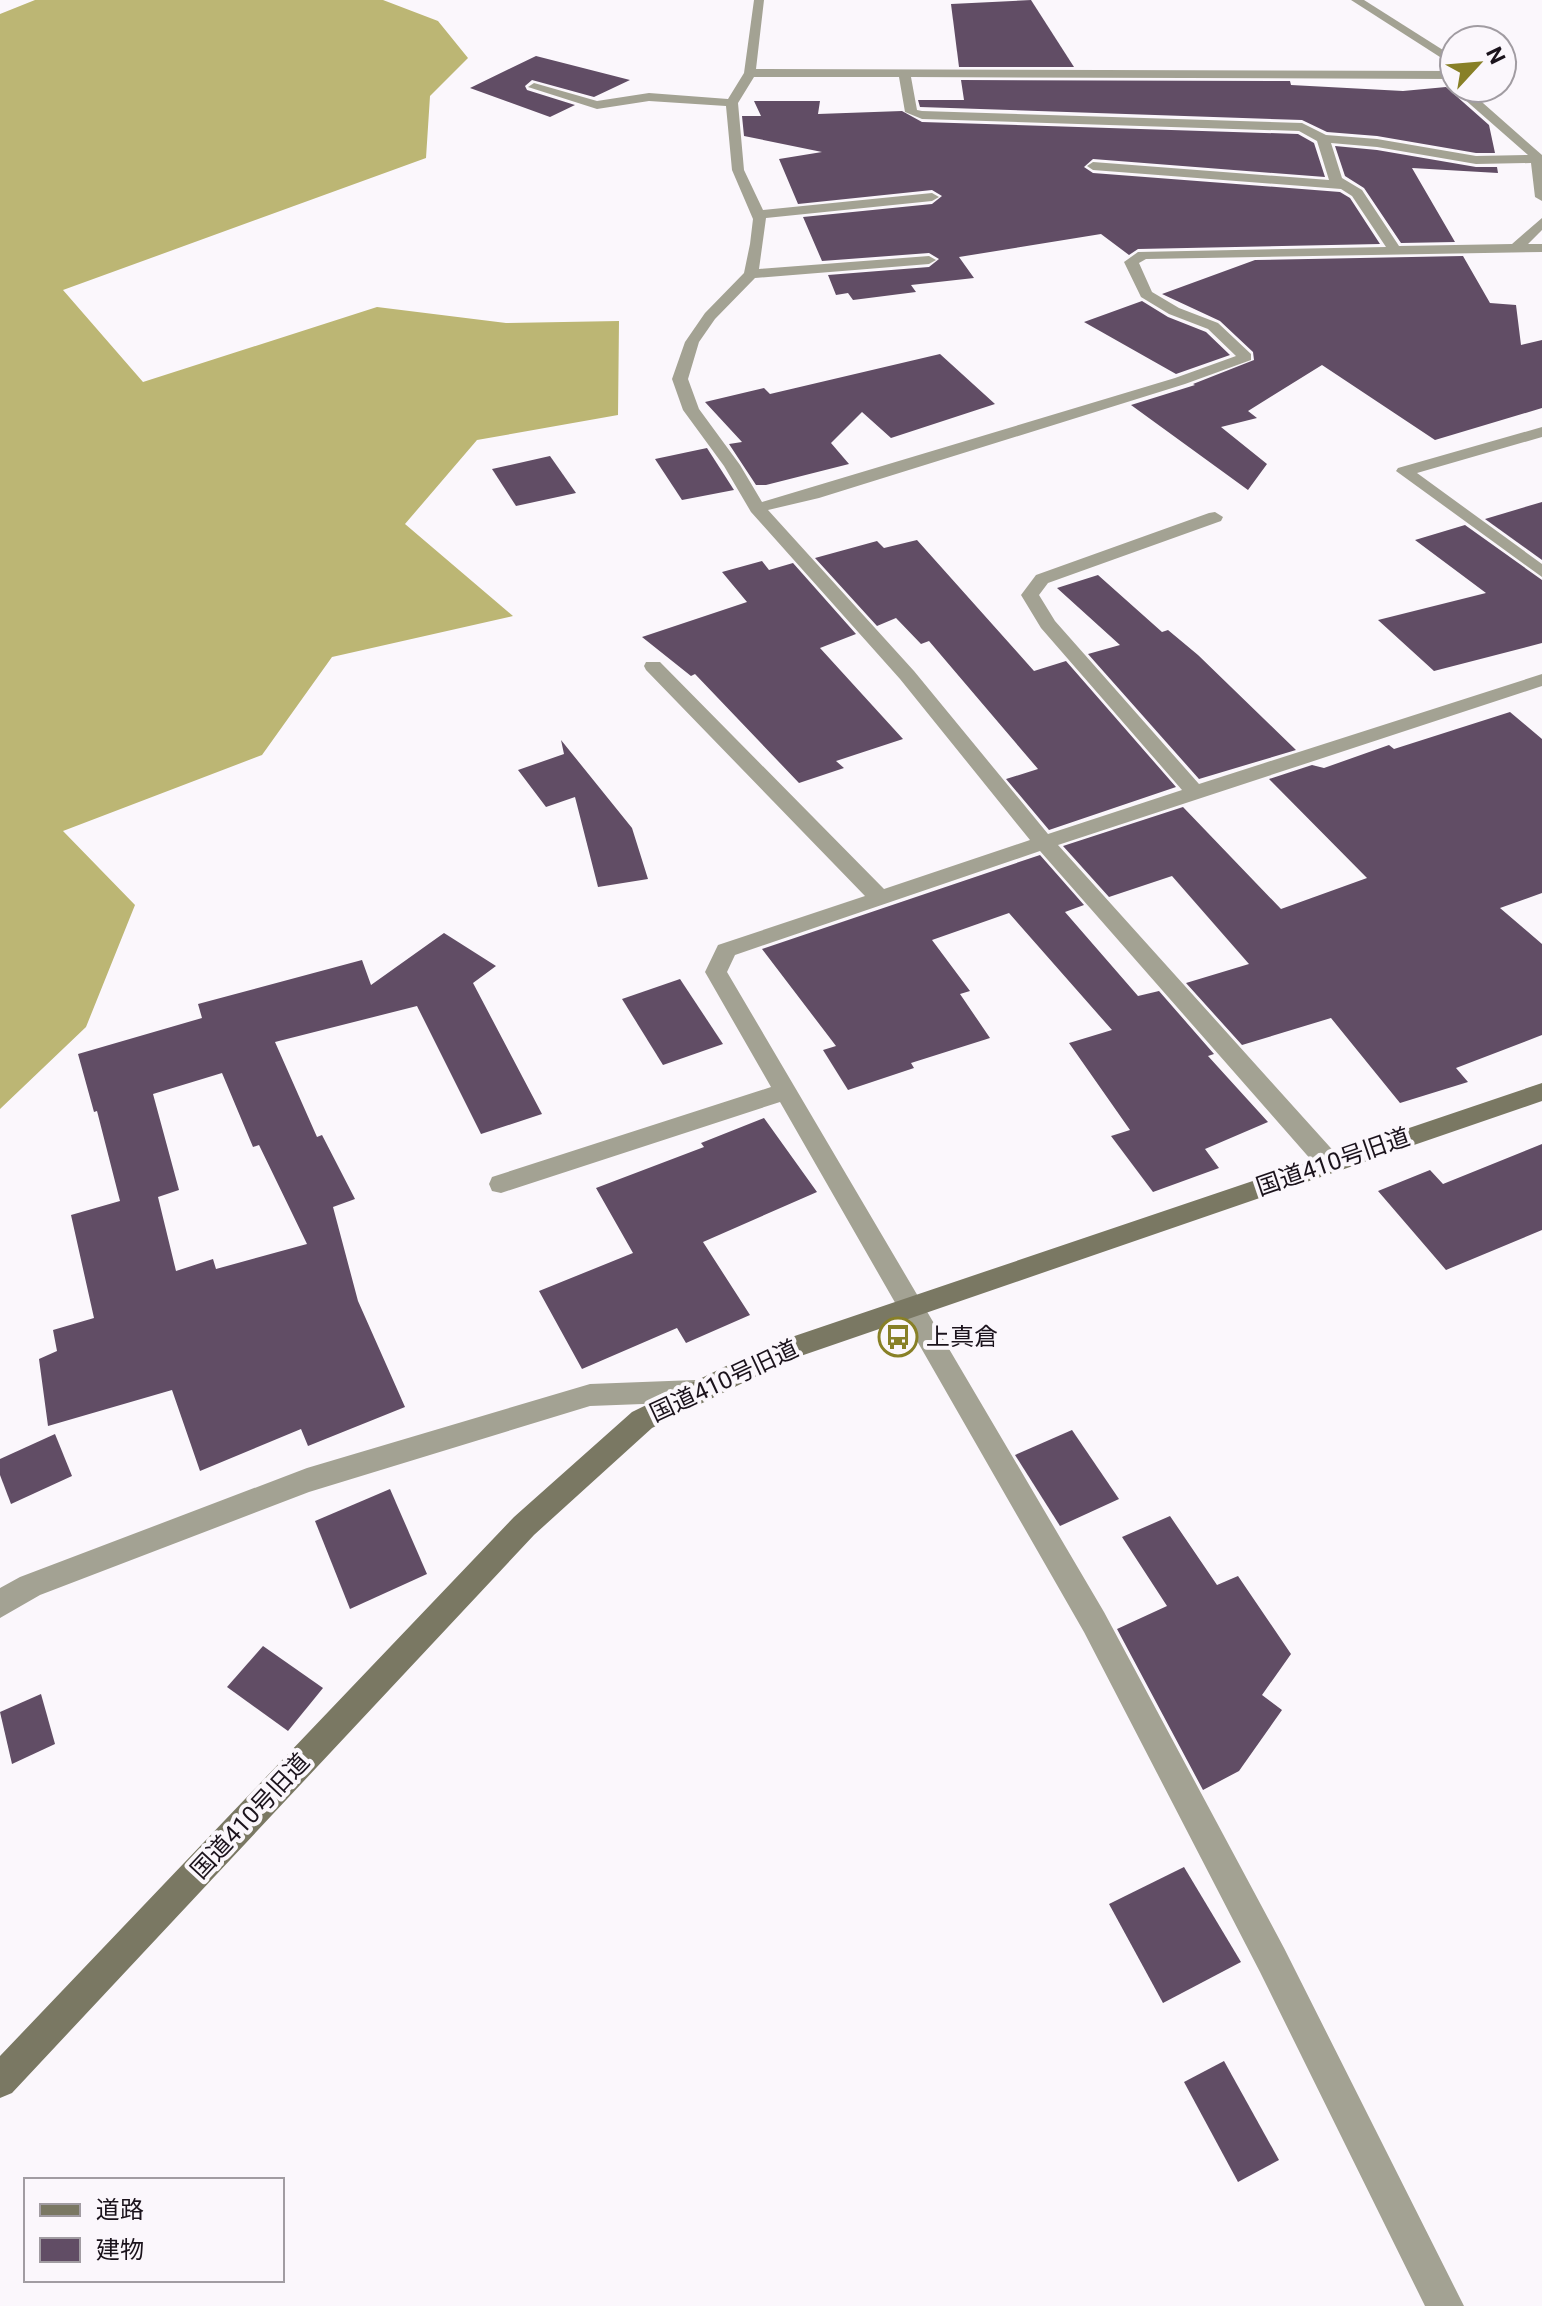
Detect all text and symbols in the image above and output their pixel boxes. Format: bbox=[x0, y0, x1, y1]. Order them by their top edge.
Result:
north arrow bbox=[1438, 24, 1518, 104]
text: N bbox=[1481, 43, 1510, 68]
street label: 国道410号旧道 bbox=[1253, 1123, 1413, 1201]
bus stop icon: 上真倉 bbox=[877, 1316, 919, 1358]
place label: 上真倉 bbox=[926, 1323, 998, 1351]
street label: 国道410号旧道 bbox=[645, 1334, 803, 1428]
street label: 国道410号旧道 bbox=[185, 1748, 315, 1884]
legend bbox=[24, 2178, 284, 2282]
text: 道路 bbox=[96, 2196, 144, 2224]
text: 建物 bbox=[96, 2236, 144, 2264]

